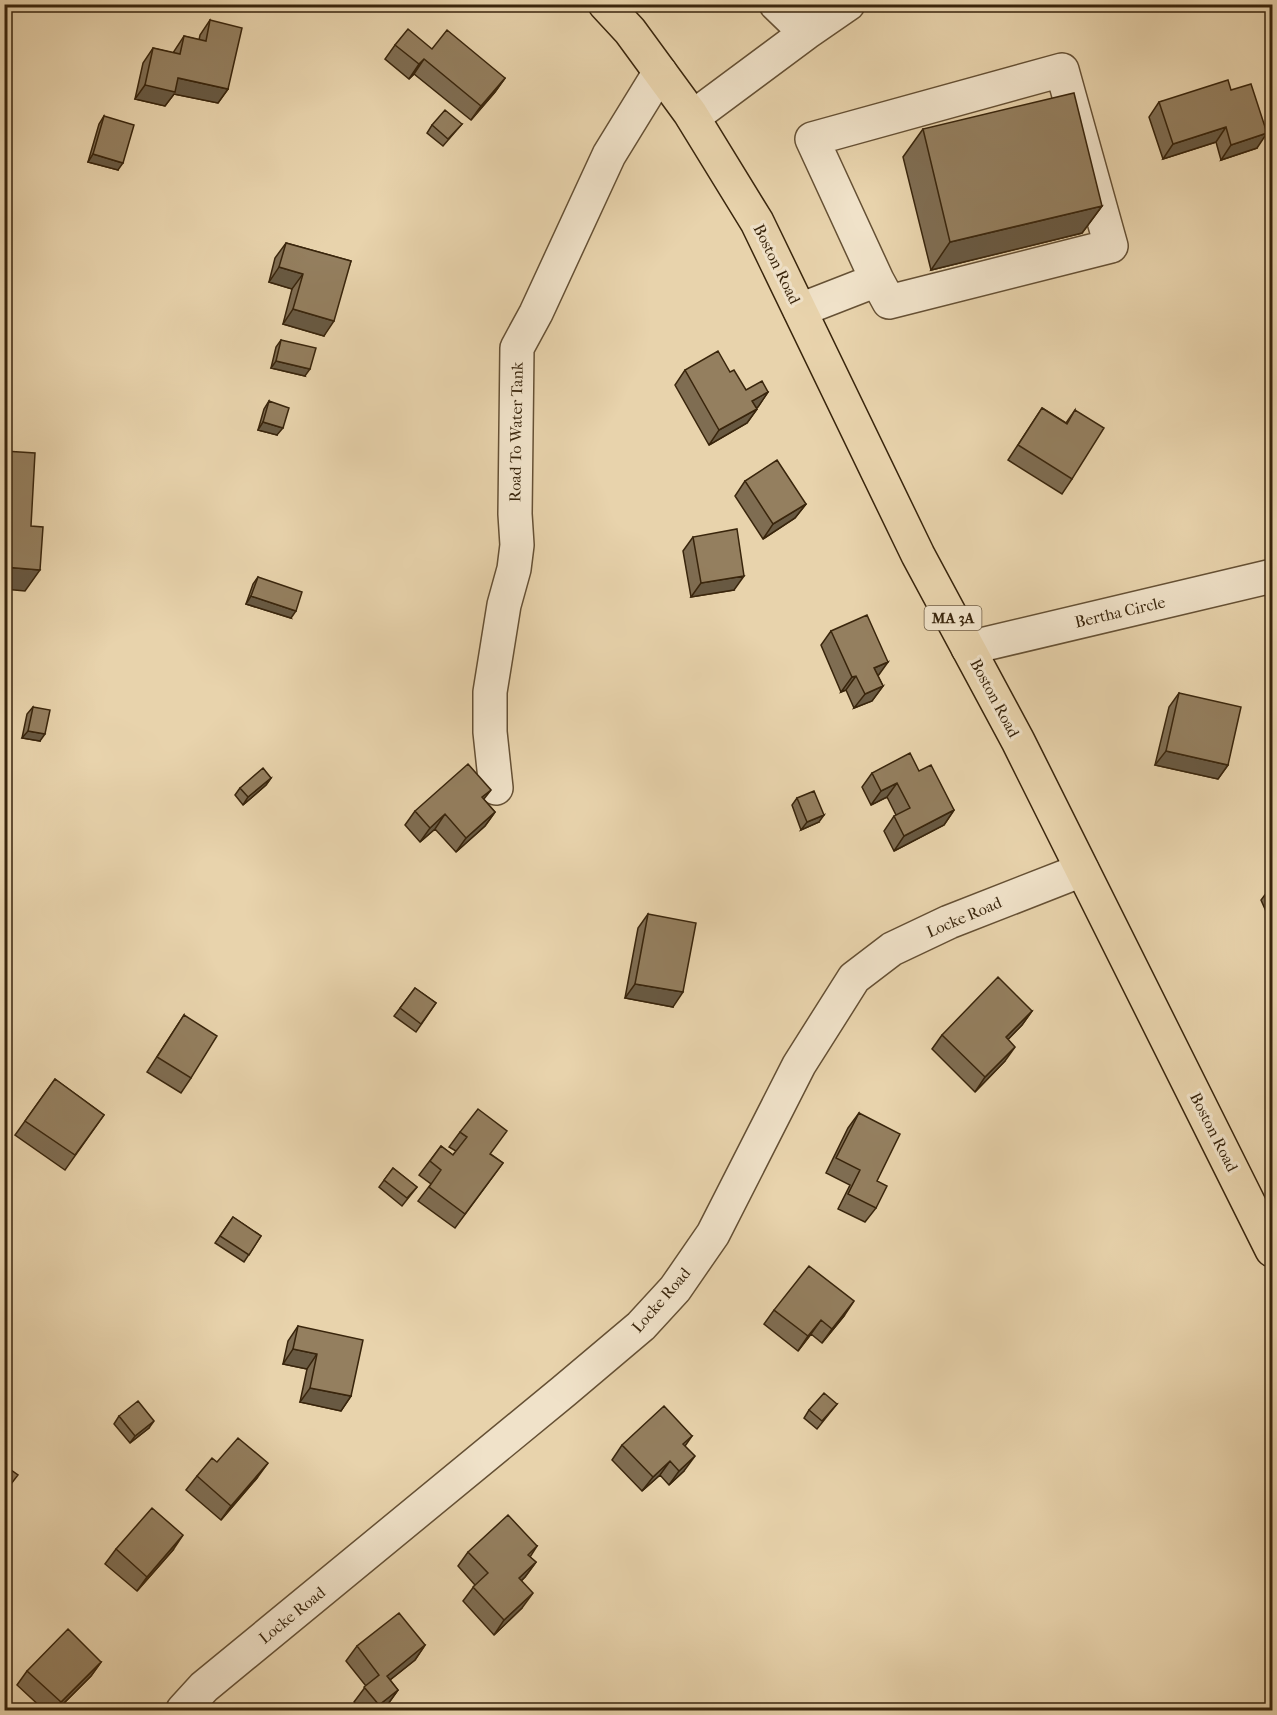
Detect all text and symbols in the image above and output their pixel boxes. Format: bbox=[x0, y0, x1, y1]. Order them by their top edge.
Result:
street label: Boston Road bbox=[750, 221, 805, 307]
street label: Road To Water Tank bbox=[505, 361, 527, 502]
street label: Bertha Circle bbox=[1073, 592, 1167, 632]
road number: MA 3A bbox=[924, 606, 982, 630]
street label: Boston Road bbox=[966, 655, 1024, 741]
street label: Locke Road bbox=[924, 893, 1005, 941]
street label: Boston Road bbox=[1186, 1089, 1242, 1175]
street label: Locke Road bbox=[628, 1263, 695, 1336]
street label: Locke Road bbox=[255, 1582, 329, 1647]

